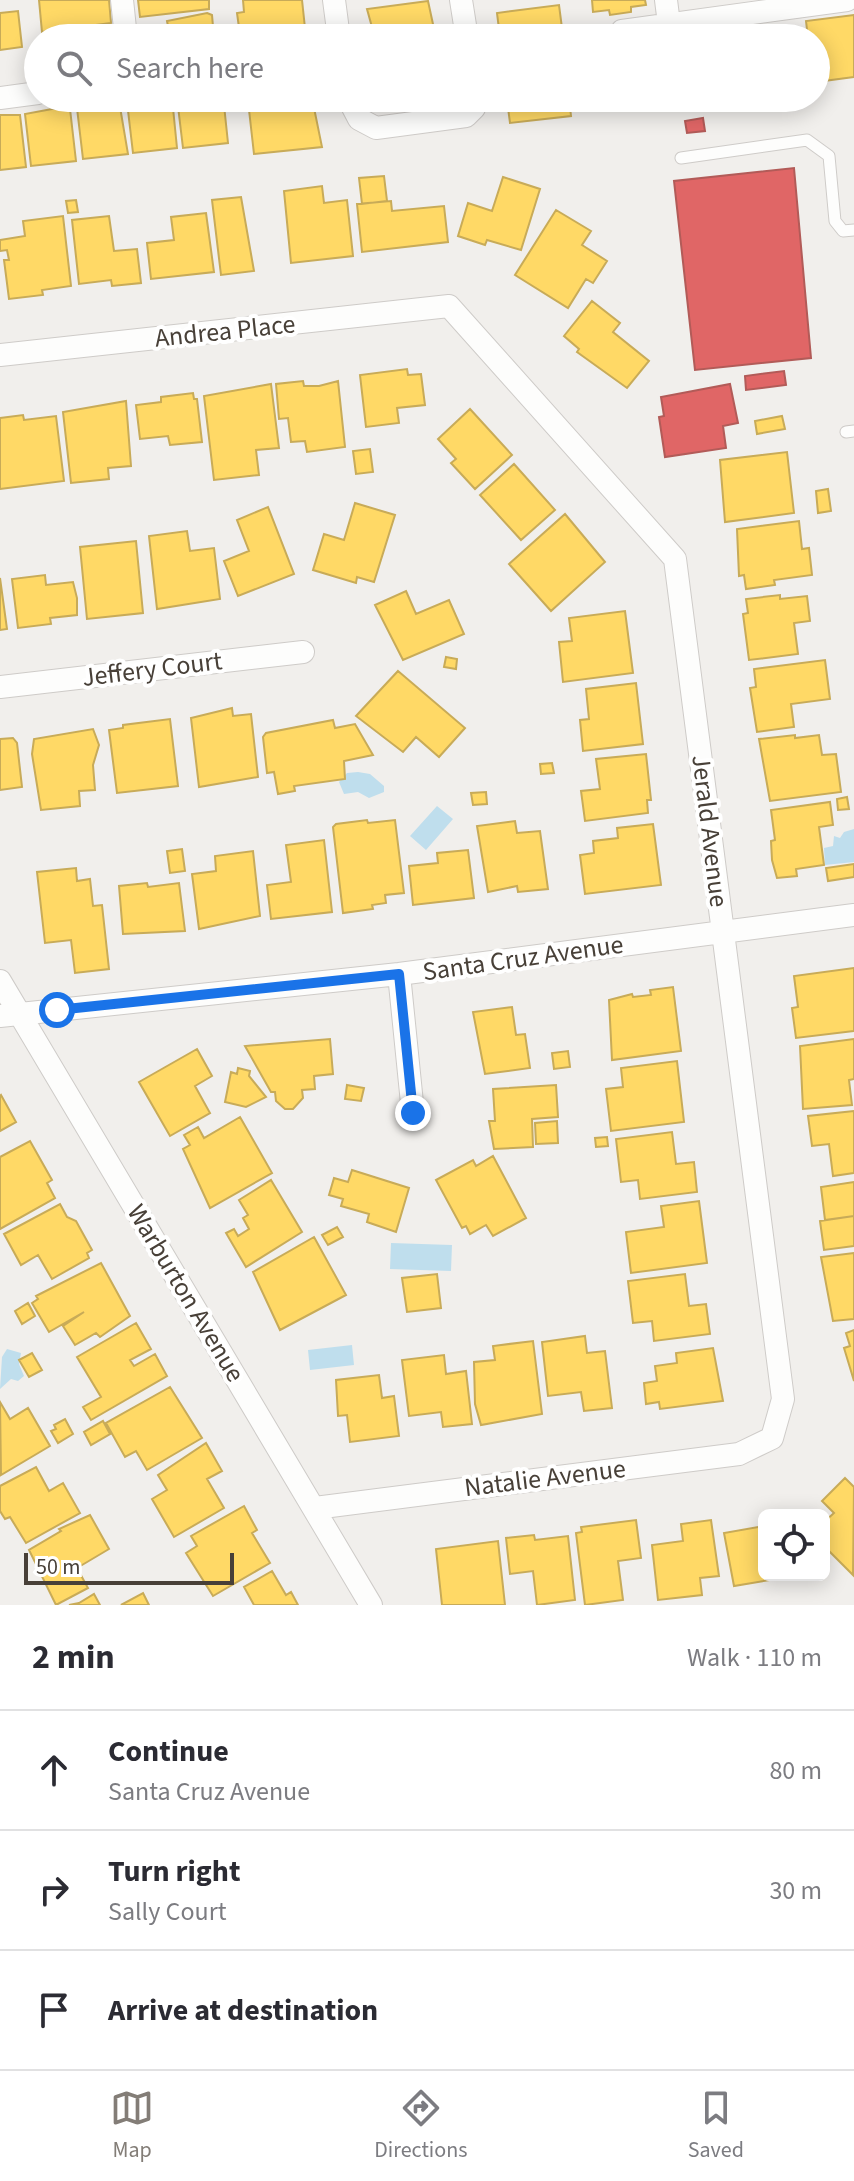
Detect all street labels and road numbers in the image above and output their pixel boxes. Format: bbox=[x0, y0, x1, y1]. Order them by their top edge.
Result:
street label: Andrea Place bbox=[153, 305, 297, 357]
street label: Jeffery Court bbox=[80, 642, 224, 696]
street label: Jerald Avenue bbox=[682, 753, 738, 909]
street label: Santa Cruz Avenue bbox=[420, 926, 626, 990]
street label: Warburton Avenue bbox=[118, 1197, 254, 1389]
street label: Natalie Avenue bbox=[462, 1450, 628, 1506]

